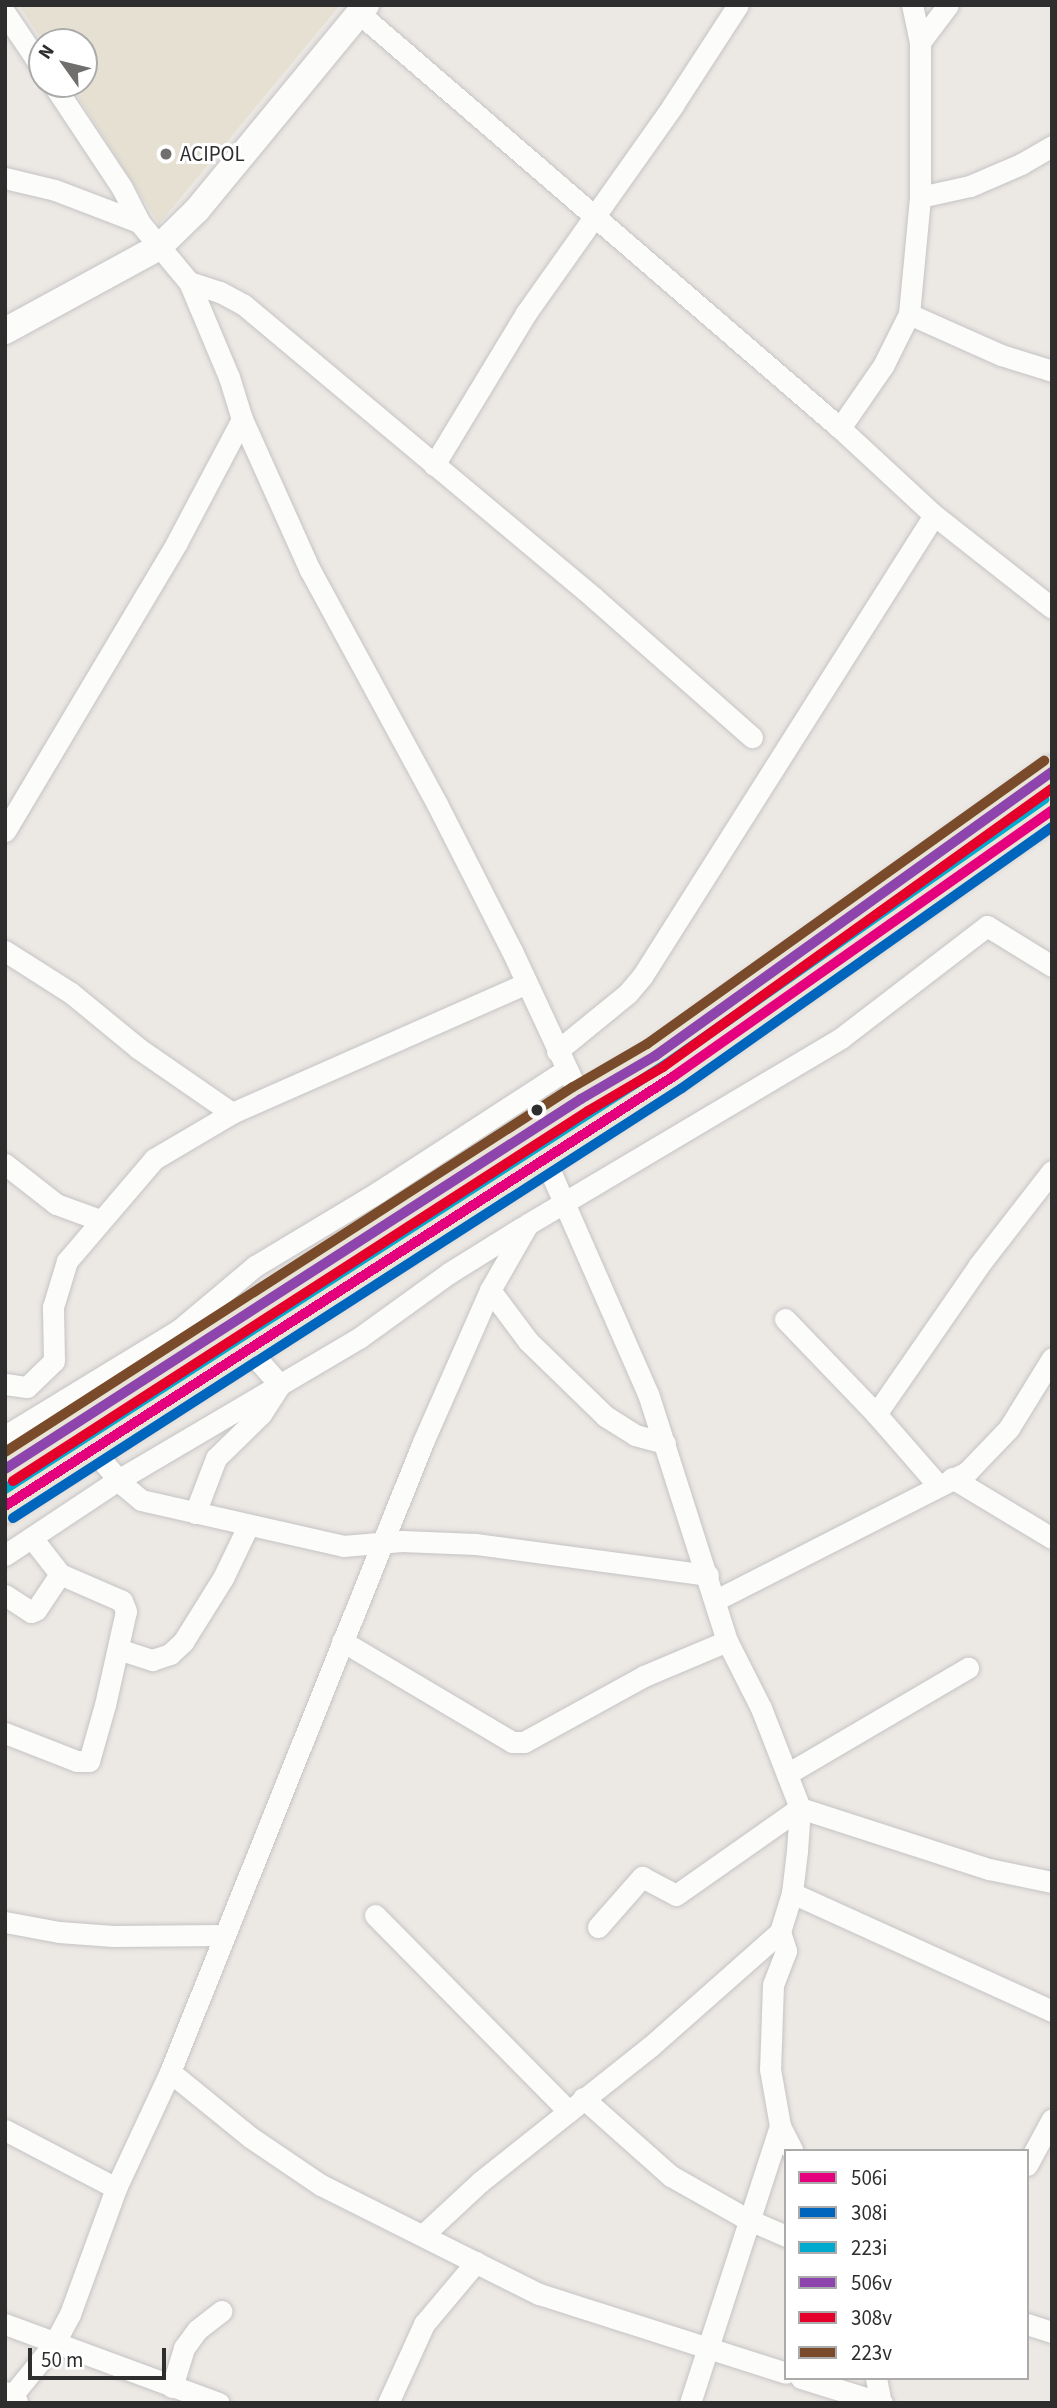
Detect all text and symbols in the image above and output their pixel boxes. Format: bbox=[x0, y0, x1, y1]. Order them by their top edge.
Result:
north arrow bbox=[28, 28, 98, 98]
text: N bbox=[32, 39, 62, 65]
place label: ACIPOL bbox=[180, 141, 245, 167]
marker: ACIPOL bbox=[158, 146, 174, 162]
unlabelled marker bbox=[530, 1103, 544, 1117]
legend bbox=[784, 2149, 1029, 2380]
text: 506i bbox=[851, 2163, 887, 2193]
text: 308i bbox=[851, 2198, 887, 2228]
text: 223i bbox=[851, 2233, 887, 2263]
text: 506v bbox=[851, 2268, 892, 2298]
text: 308v bbox=[851, 2303, 892, 2333]
scale bar bbox=[32, 2334, 170, 2378]
text: 223v bbox=[851, 2338, 892, 2368]
text: 50 m bbox=[41, 2345, 83, 2375]

